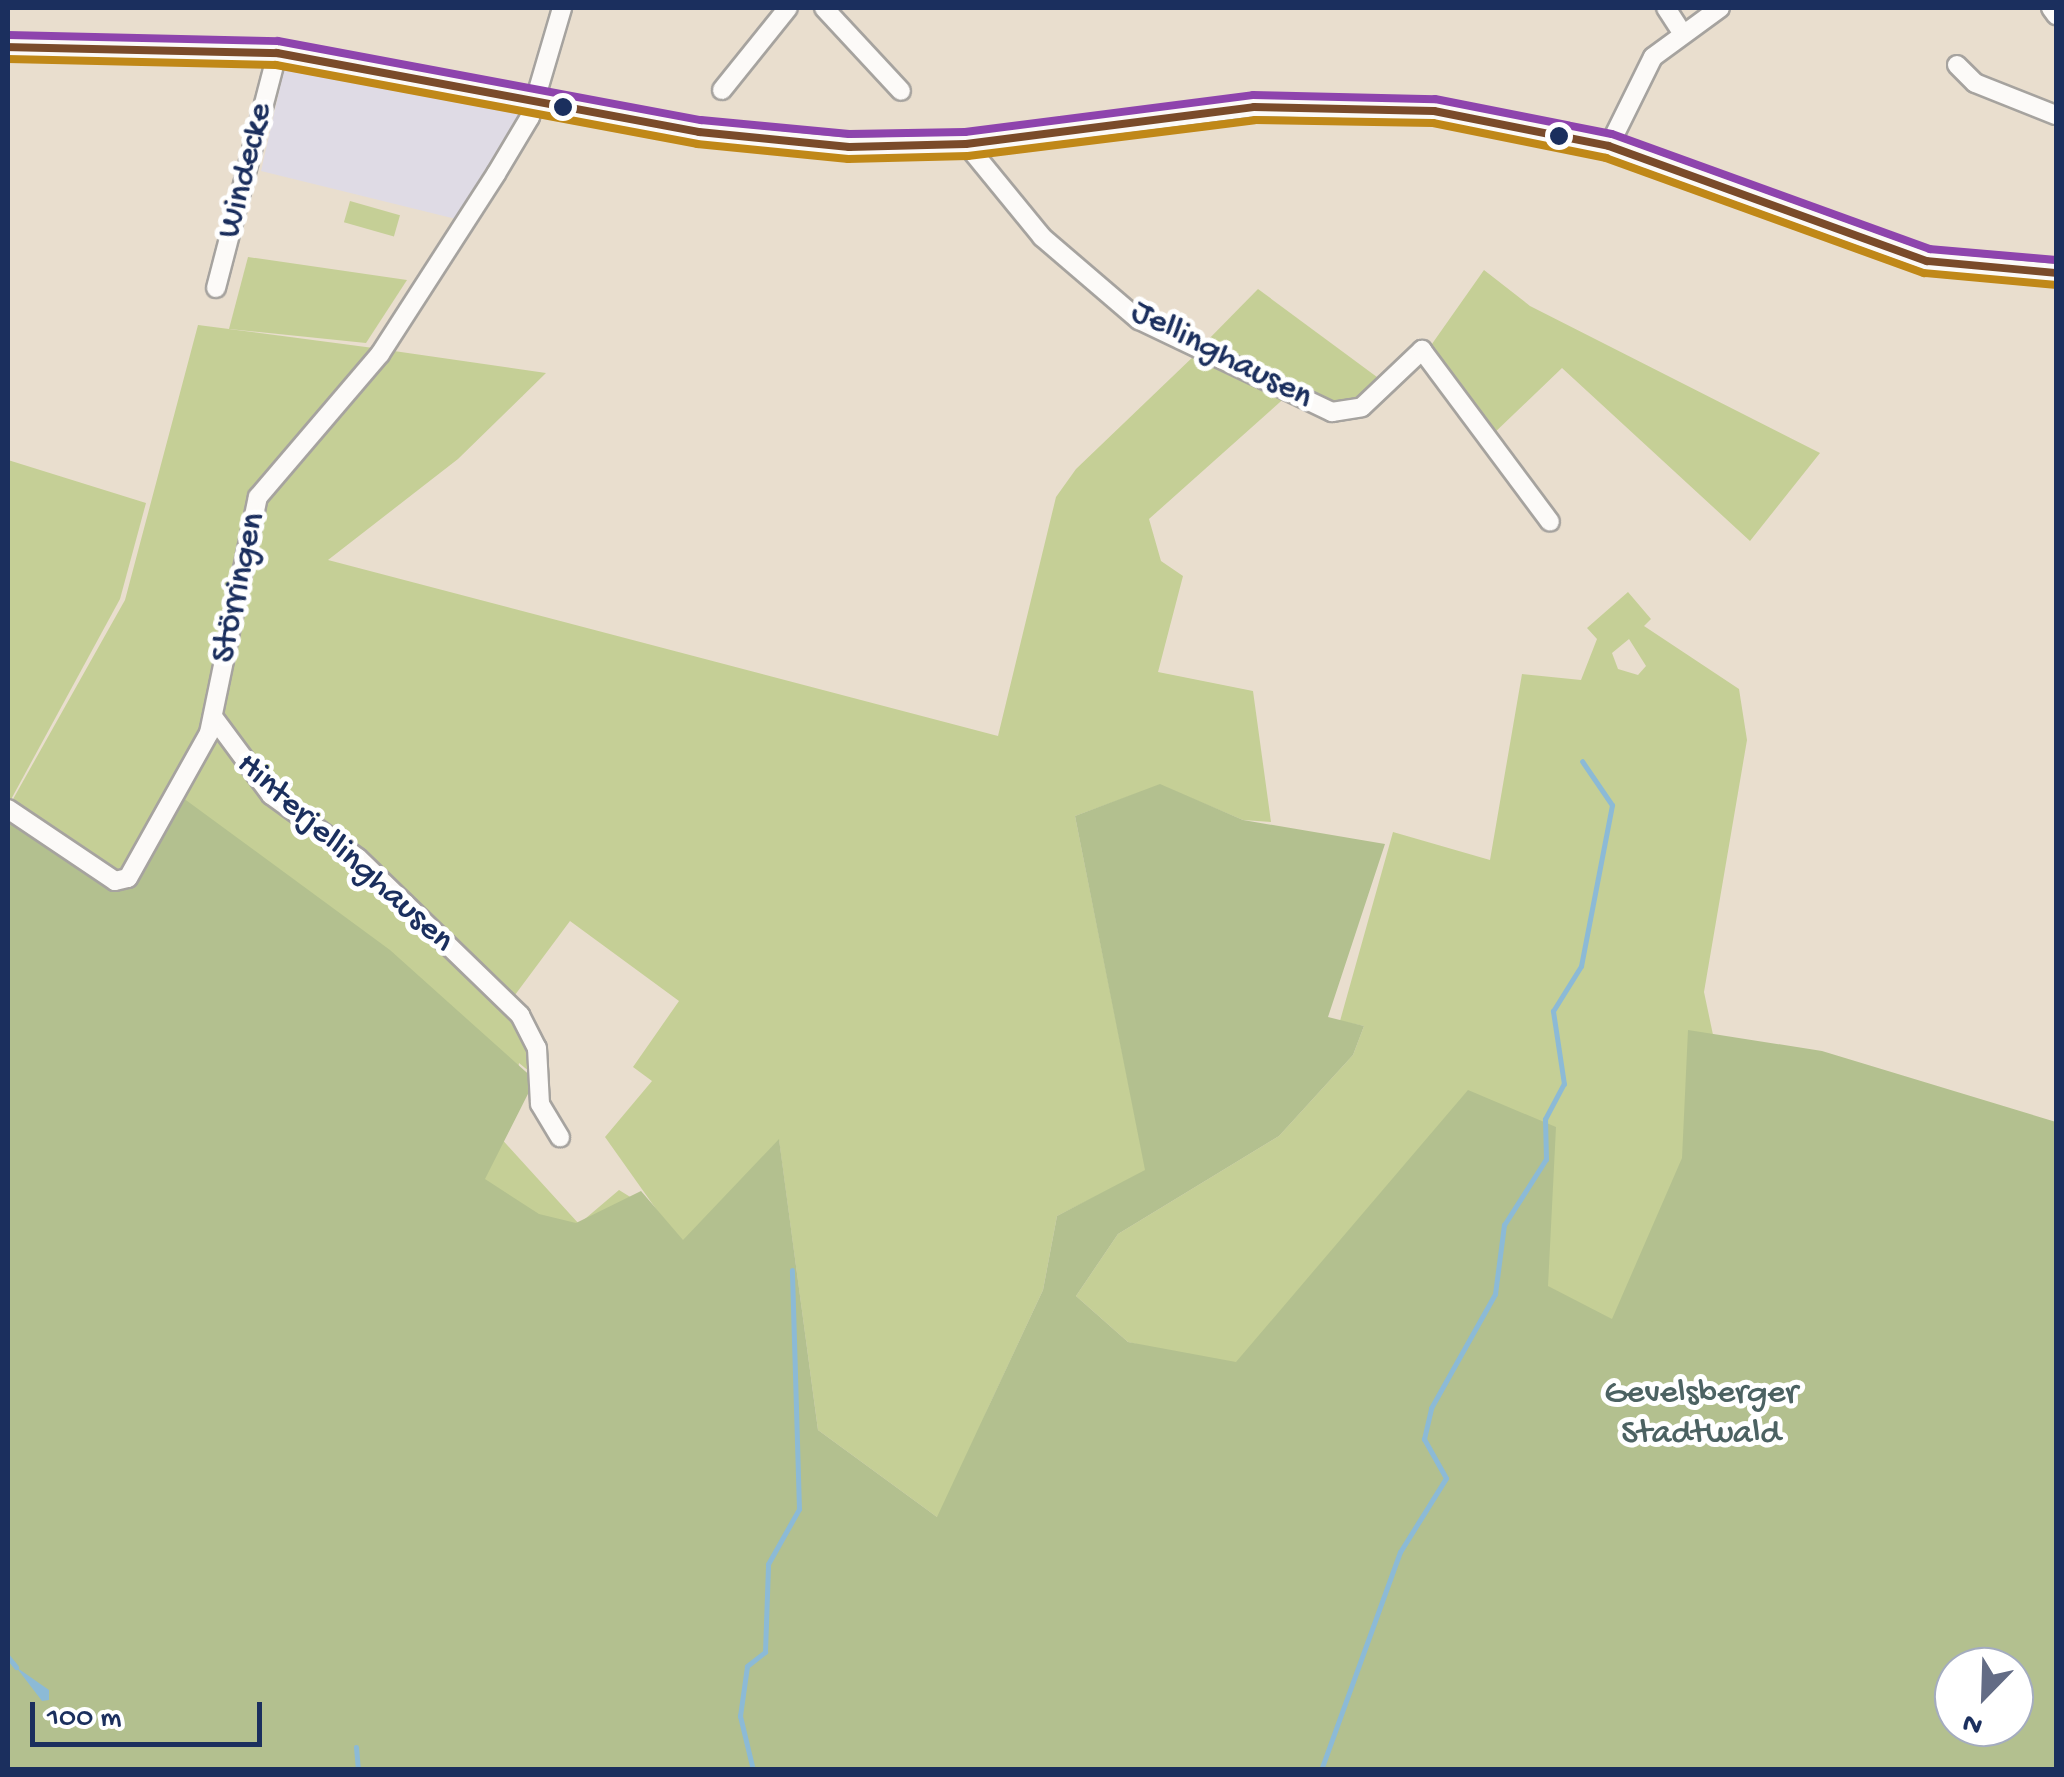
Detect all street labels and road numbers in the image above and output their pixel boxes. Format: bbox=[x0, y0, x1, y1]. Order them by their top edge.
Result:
street label: Windecke bbox=[210, 99, 284, 243]
street label: Jellinghausen bbox=[1123, 292, 1319, 420]
street label: Störringen bbox=[204, 509, 276, 667]
street label: Hinterjellinghausen bbox=[226, 745, 462, 963]

